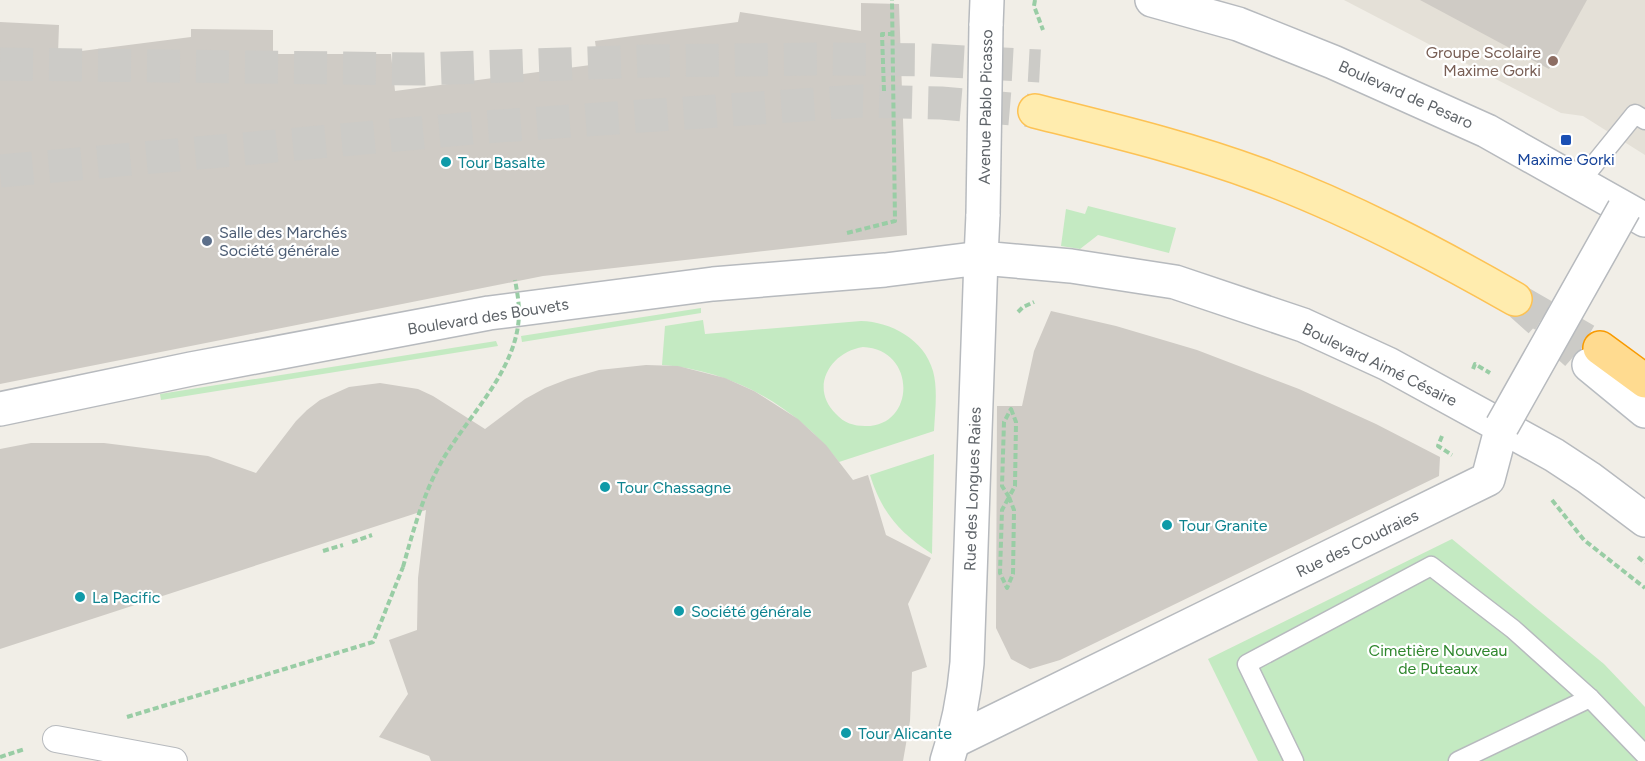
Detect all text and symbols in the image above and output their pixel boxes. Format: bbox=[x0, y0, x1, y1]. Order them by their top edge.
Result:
street label: Avenue Pablo Picasso bbox=[975, 29, 996, 185]
place label: Groupe Scolaire Maxime Gorki bbox=[1426, 43, 1541, 80]
marker: Groupe Scolaire Maxime Gorki bbox=[1546, 54, 1560, 68]
street label: Boulevard de Pesaro bbox=[1336, 56, 1476, 133]
marker: Maxime Gorki bbox=[1559, 133, 1573, 147]
place label: Maxime Gorki bbox=[1517, 150, 1615, 169]
place label: Tour Basalte bbox=[458, 153, 545, 172]
marker: Tour Basalte bbox=[439, 155, 453, 169]
place label: Salle des Marchés Société générale bbox=[219, 223, 347, 260]
marker: Salle des Marchés Société générale bbox=[200, 234, 214, 248]
street label: Boulevard des Bouvets bbox=[406, 294, 570, 339]
street label: Boulevard Aimé Césaire bbox=[1299, 319, 1460, 410]
street label: Rue des Longues Raies bbox=[960, 407, 985, 571]
place label: Tour Chassagne bbox=[617, 478, 731, 497]
marker: Tour Chassagne bbox=[598, 480, 612, 494]
street label: Rue des Coudraies bbox=[1293, 506, 1421, 581]
place label: Tour Granite bbox=[1179, 516, 1268, 535]
marker: Tour Granite bbox=[1160, 518, 1174, 532]
place label: La Pacific bbox=[92, 588, 161, 607]
marker: La Pacific bbox=[73, 590, 87, 604]
place label: Société générale bbox=[691, 602, 812, 621]
marker: Société générale bbox=[672, 604, 686, 618]
park label: Cimetière Nouveau de Puteaux bbox=[1369, 641, 1507, 678]
place label: Tour Alicante bbox=[858, 724, 952, 743]
marker: Tour Alicante bbox=[839, 726, 853, 740]

